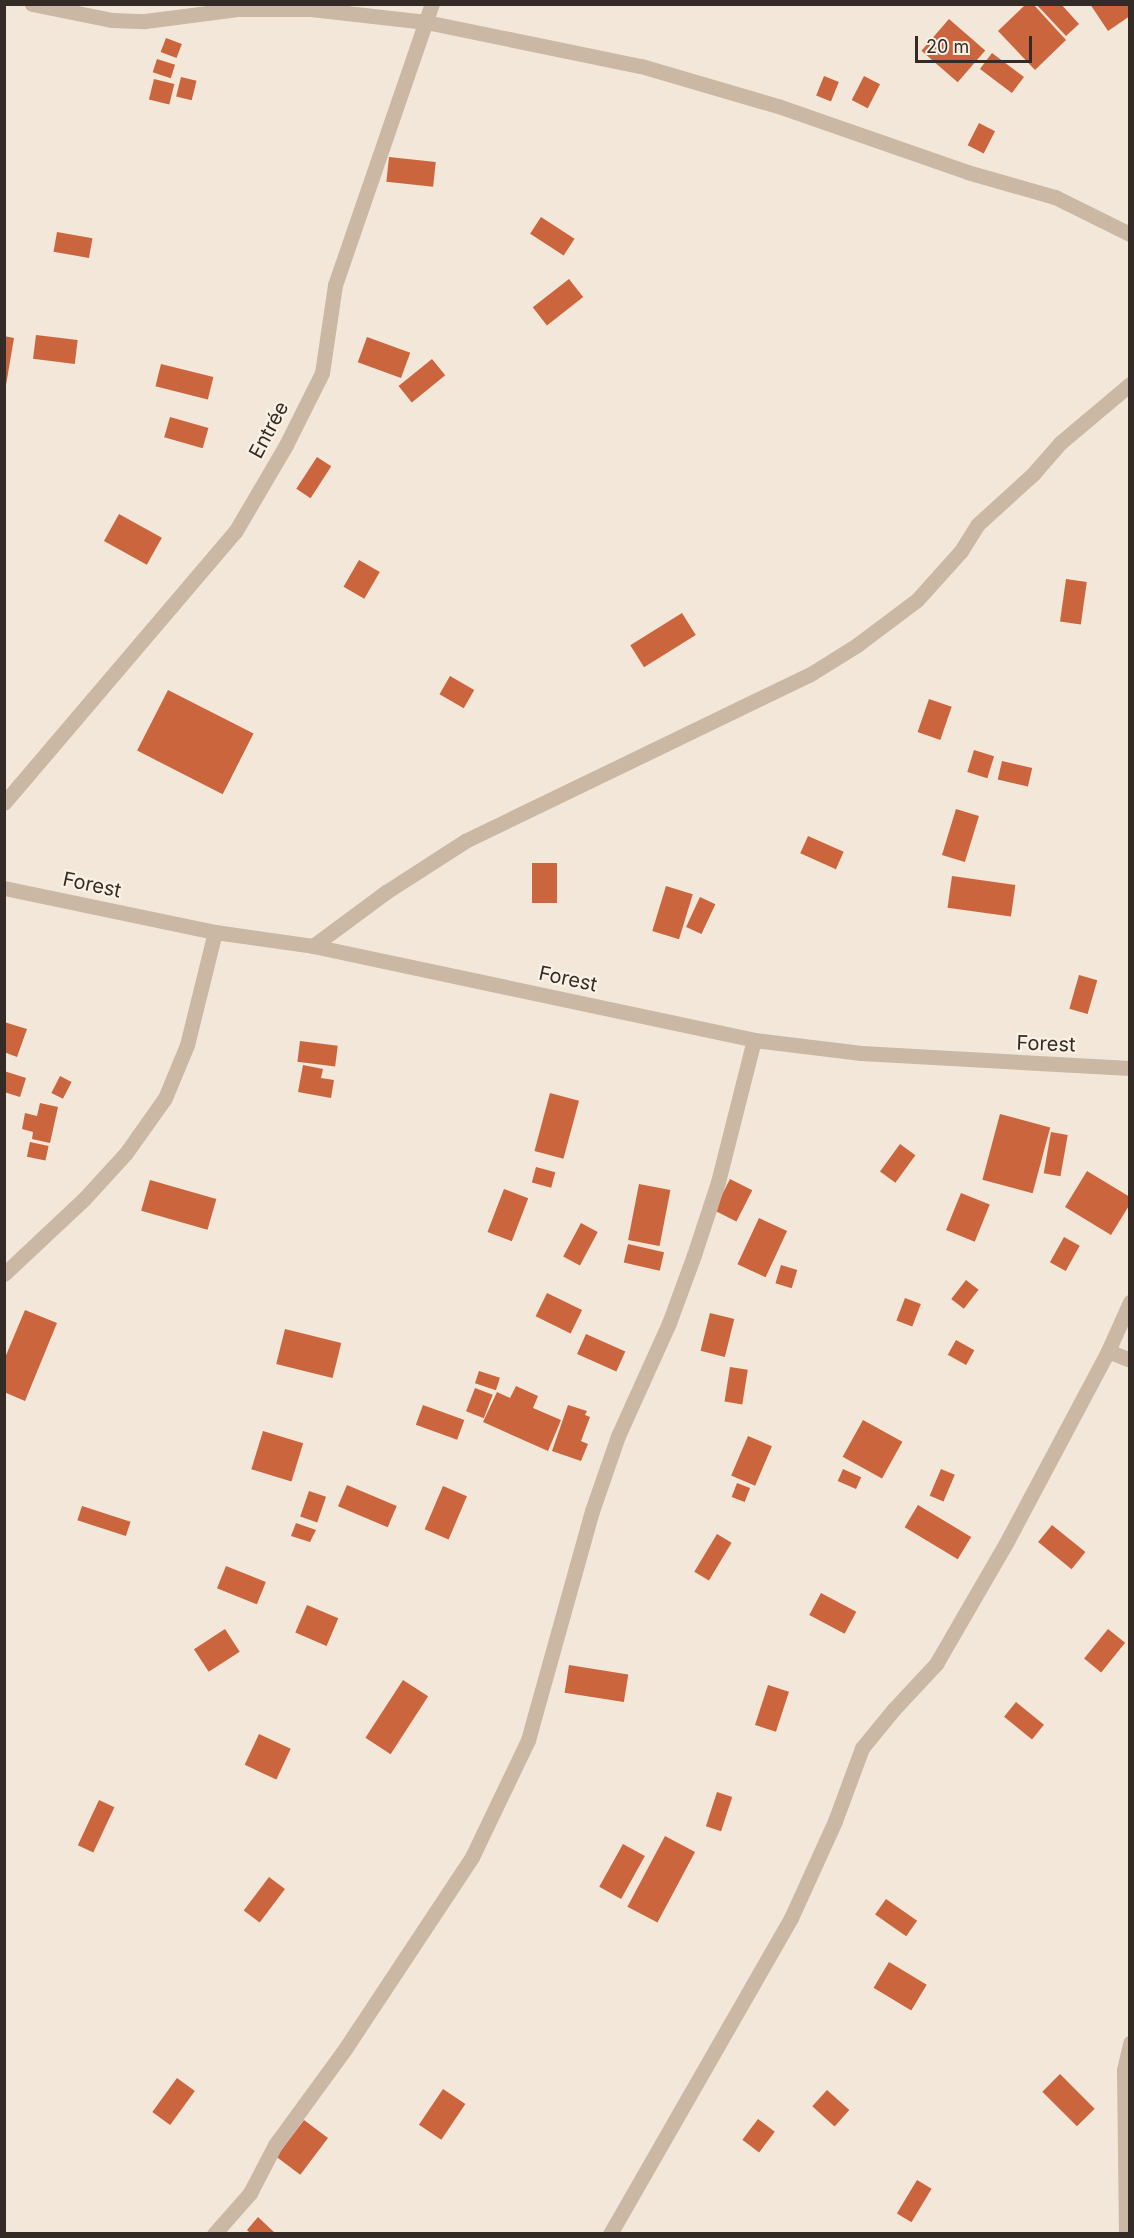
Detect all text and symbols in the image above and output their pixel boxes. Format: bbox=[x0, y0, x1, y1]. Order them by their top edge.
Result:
scale bar bbox=[918, 24, 1035, 62]
text: 20 m bbox=[926, 36, 969, 57]
street label: Entrée bbox=[244, 397, 294, 463]
street label: Forest bbox=[61, 867, 123, 903]
street label: Forest bbox=[537, 961, 599, 997]
street label: Forest bbox=[1016, 1031, 1076, 1057]

